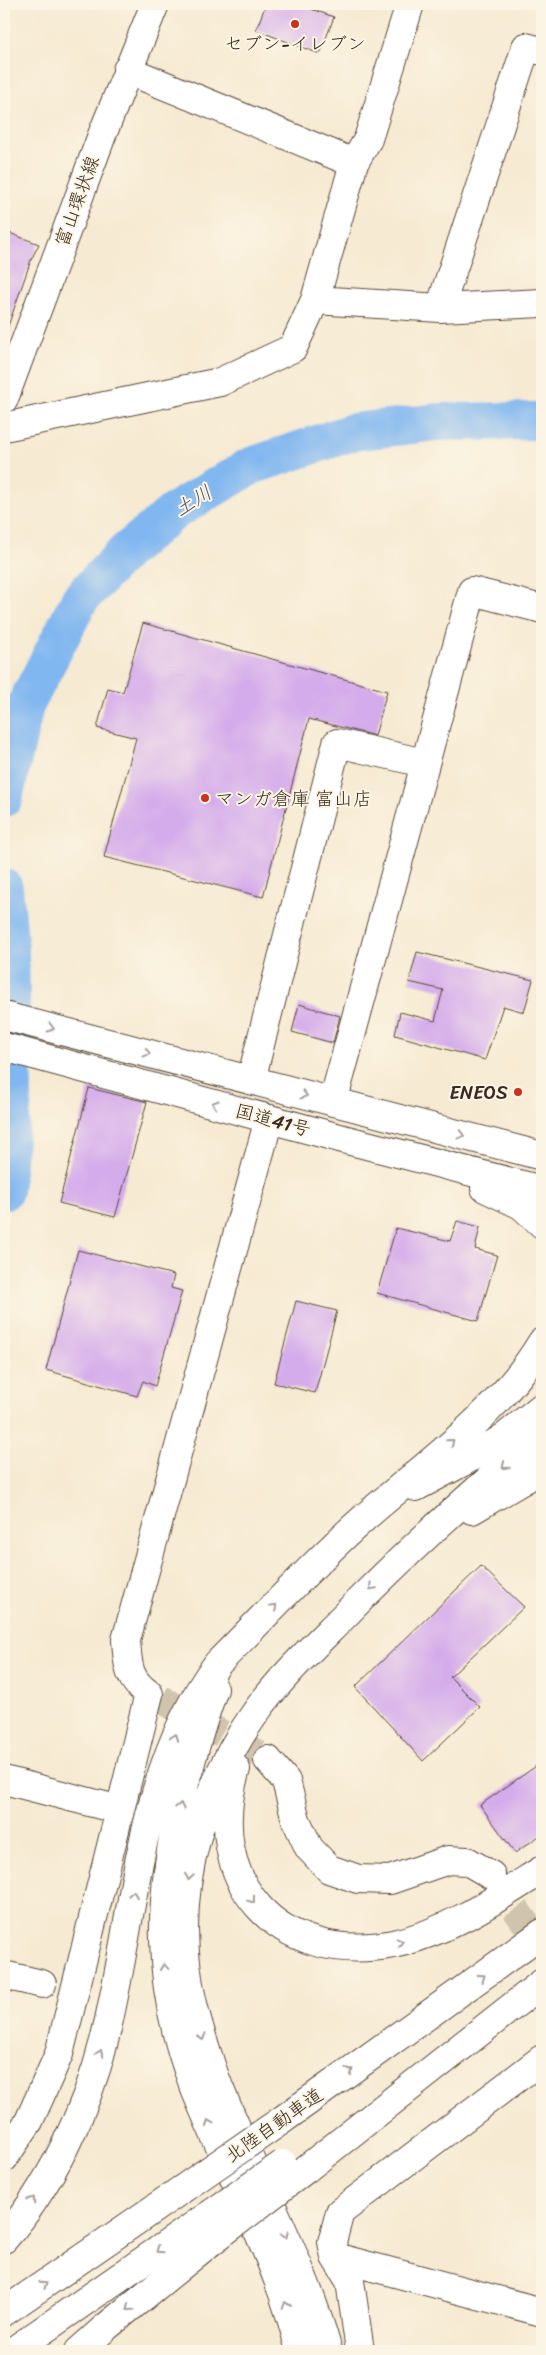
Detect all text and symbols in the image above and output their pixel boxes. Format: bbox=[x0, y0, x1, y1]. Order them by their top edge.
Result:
marker: セブン-イレブン bbox=[289, 18, 301, 30]
place label: セブン-イレブン bbox=[224, 27, 366, 60]
street label: 富山環状線 bbox=[45, 151, 109, 251]
water label: 土川 bbox=[167, 476, 219, 526]
place label: マンガ倉庫 富山店 bbox=[215, 782, 372, 815]
marker: マンガ倉庫 富山店 bbox=[199, 792, 211, 804]
one-way arrow bbox=[47, 1022, 55, 1033]
one-way arrow bbox=[143, 1047, 152, 1058]
place label: ENEOS bbox=[449, 1076, 508, 1109]
marker: ENEOS bbox=[512, 1086, 524, 1098]
one-way arrow bbox=[300, 1089, 308, 1099]
street label: 国道41号 bbox=[232, 1094, 314, 1146]
one-way arrow bbox=[211, 1099, 220, 1110]
one-way arrow bbox=[457, 1130, 465, 1140]
one-way arrow bbox=[446, 1439, 455, 1448]
one-way arrow bbox=[502, 1460, 511, 1468]
one-way arrow bbox=[369, 1581, 378, 1590]
one-way arrow bbox=[268, 1604, 277, 1613]
one-way arrow bbox=[169, 1734, 179, 1742]
one-way arrow bbox=[174, 1802, 185, 1811]
one-way arrow bbox=[184, 1873, 195, 1881]
one-way arrow bbox=[128, 1890, 138, 1899]
one-way arrow bbox=[247, 1894, 255, 1903]
one-way arrow bbox=[395, 1937, 403, 1947]
one-way arrow bbox=[159, 1963, 170, 1971]
one-way arrow bbox=[476, 1974, 486, 1983]
one-way arrow bbox=[197, 2032, 207, 2041]
one-way arrow bbox=[95, 2050, 105, 2058]
one-way arrow bbox=[344, 2069, 353, 2077]
street label: 北陸自動車道 bbox=[218, 2079, 330, 2171]
one-way arrow bbox=[205, 2119, 216, 2128]
one-way arrow bbox=[26, 2196, 35, 2206]
one-way arrow bbox=[279, 2230, 290, 2239]
one-way arrow bbox=[155, 2244, 164, 2253]
one-way arrow bbox=[38, 2281, 47, 2290]
one-way arrow bbox=[282, 2301, 292, 2309]
one-way arrow bbox=[126, 2302, 135, 2311]

